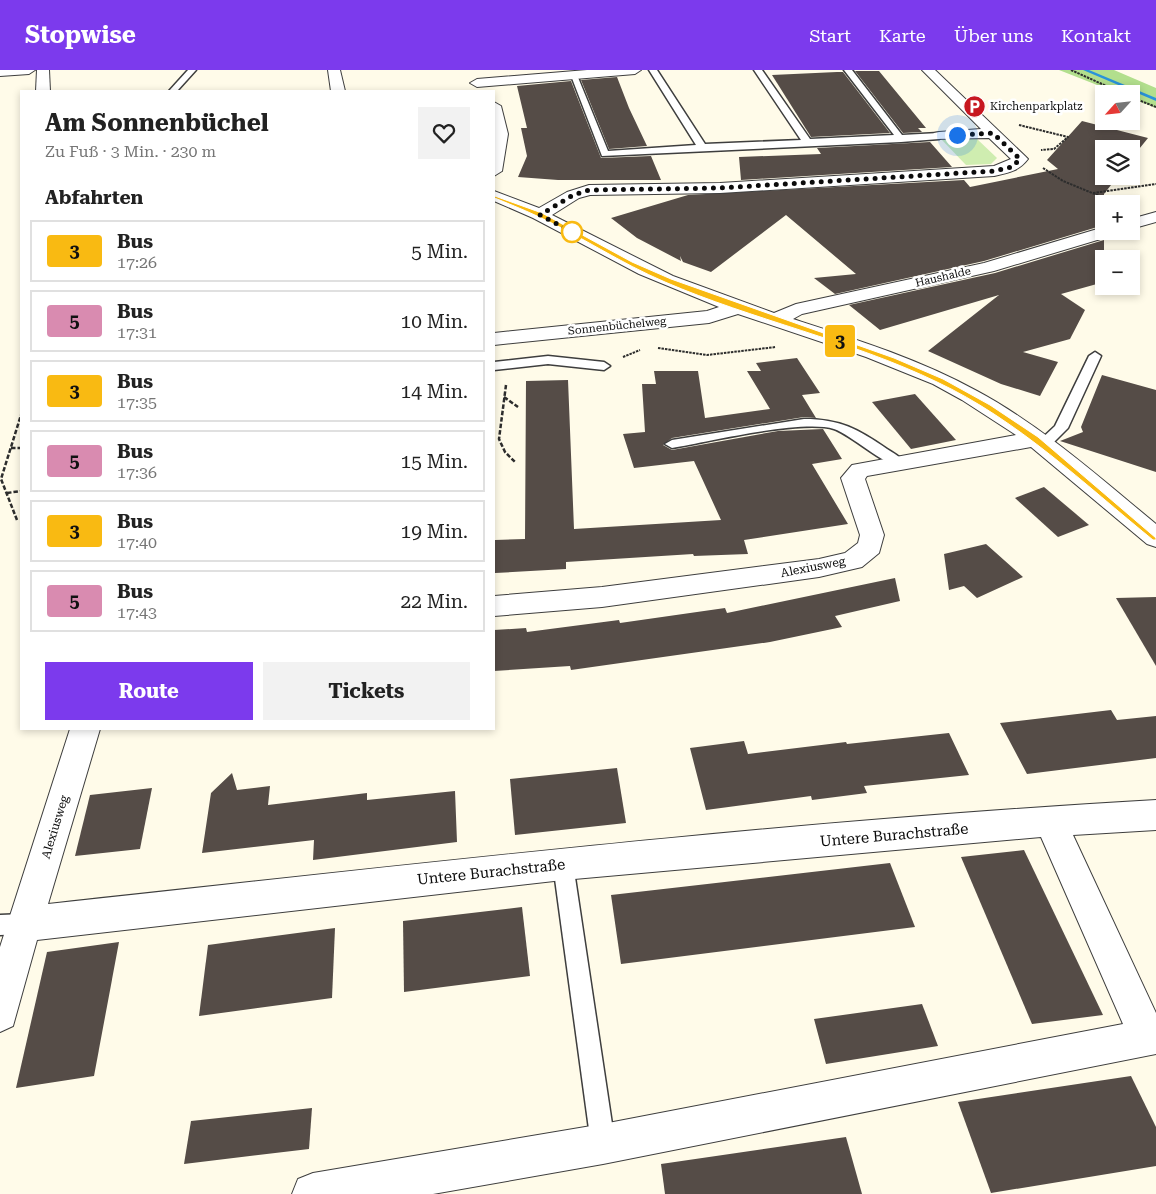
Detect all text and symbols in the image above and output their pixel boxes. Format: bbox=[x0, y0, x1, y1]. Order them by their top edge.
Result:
text: Stopwise bbox=[25, 21, 136, 49]
text: Start bbox=[809, 25, 851, 46]
text: Karte bbox=[879, 25, 926, 46]
text: Über uns bbox=[954, 25, 1033, 46]
text: Kontakt bbox=[1061, 25, 1131, 46]
north arrow bbox=[1095, 85, 1140, 130]
map controls bbox=[1095, 85, 1140, 295]
parking icon: Kirchenparkplatz bbox=[962, 94, 986, 118]
place label: Kirchenparkplatz bbox=[990, 100, 1082, 113]
button: heart bbox=[418, 107, 470, 159]
text: Am Sonnenbüchel bbox=[45, 109, 269, 137]
your location bbox=[945, 123, 970, 148]
button: layers bbox=[1095, 140, 1140, 185]
text: Zu Fuß · 3 Min. · 230 m bbox=[45, 142, 216, 161]
text: Abfahrten bbox=[45, 186, 143, 209]
button: + bbox=[1095, 195, 1140, 240]
unlabelled marker bbox=[561, 221, 583, 243]
text: Bus bbox=[117, 230, 153, 253]
text: 3 bbox=[69, 240, 80, 261]
text: 5 Min. bbox=[411, 240, 468, 263]
button: − bbox=[1095, 250, 1140, 295]
text: 17:26 bbox=[117, 253, 157, 272]
street label: Haushalde bbox=[914, 264, 972, 290]
text: Bus bbox=[117, 300, 153, 323]
text: 5 bbox=[69, 310, 80, 331]
text: 10 Min. bbox=[401, 310, 468, 333]
street label: Sonnenbüchelweg bbox=[567, 314, 667, 338]
text: 17:31 bbox=[117, 323, 157, 342]
line badge: 3 bbox=[824, 325, 856, 357]
text: 3 bbox=[835, 330, 845, 351]
text: Bus bbox=[117, 370, 153, 393]
text: 3 bbox=[69, 380, 80, 401]
text: 14 Min. bbox=[401, 380, 468, 403]
text: 17:35 bbox=[117, 393, 157, 412]
text: Bus bbox=[117, 440, 153, 463]
text: 5 bbox=[69, 450, 80, 471]
text: 15 Min. bbox=[401, 450, 468, 473]
text: 17:36 bbox=[117, 463, 157, 482]
text: Bus bbox=[117, 510, 153, 533]
text: 3 bbox=[69, 520, 80, 541]
text: 19 Min. bbox=[401, 520, 468, 543]
text: 17:40 bbox=[117, 533, 157, 552]
street label: Alexiusweg bbox=[779, 554, 847, 580]
text: Bus bbox=[117, 580, 153, 603]
text: 5 bbox=[69, 590, 80, 611]
text: 22 Min. bbox=[401, 590, 468, 613]
text: 17:43 bbox=[117, 603, 157, 622]
button: Route bbox=[45, 662, 253, 720]
button: Tickets bbox=[263, 662, 470, 720]
street label: Alexiusweg bbox=[39, 793, 71, 860]
street label: Untere Burachstraße bbox=[819, 820, 969, 850]
street label: Untere Burachstraße bbox=[416, 855, 566, 889]

